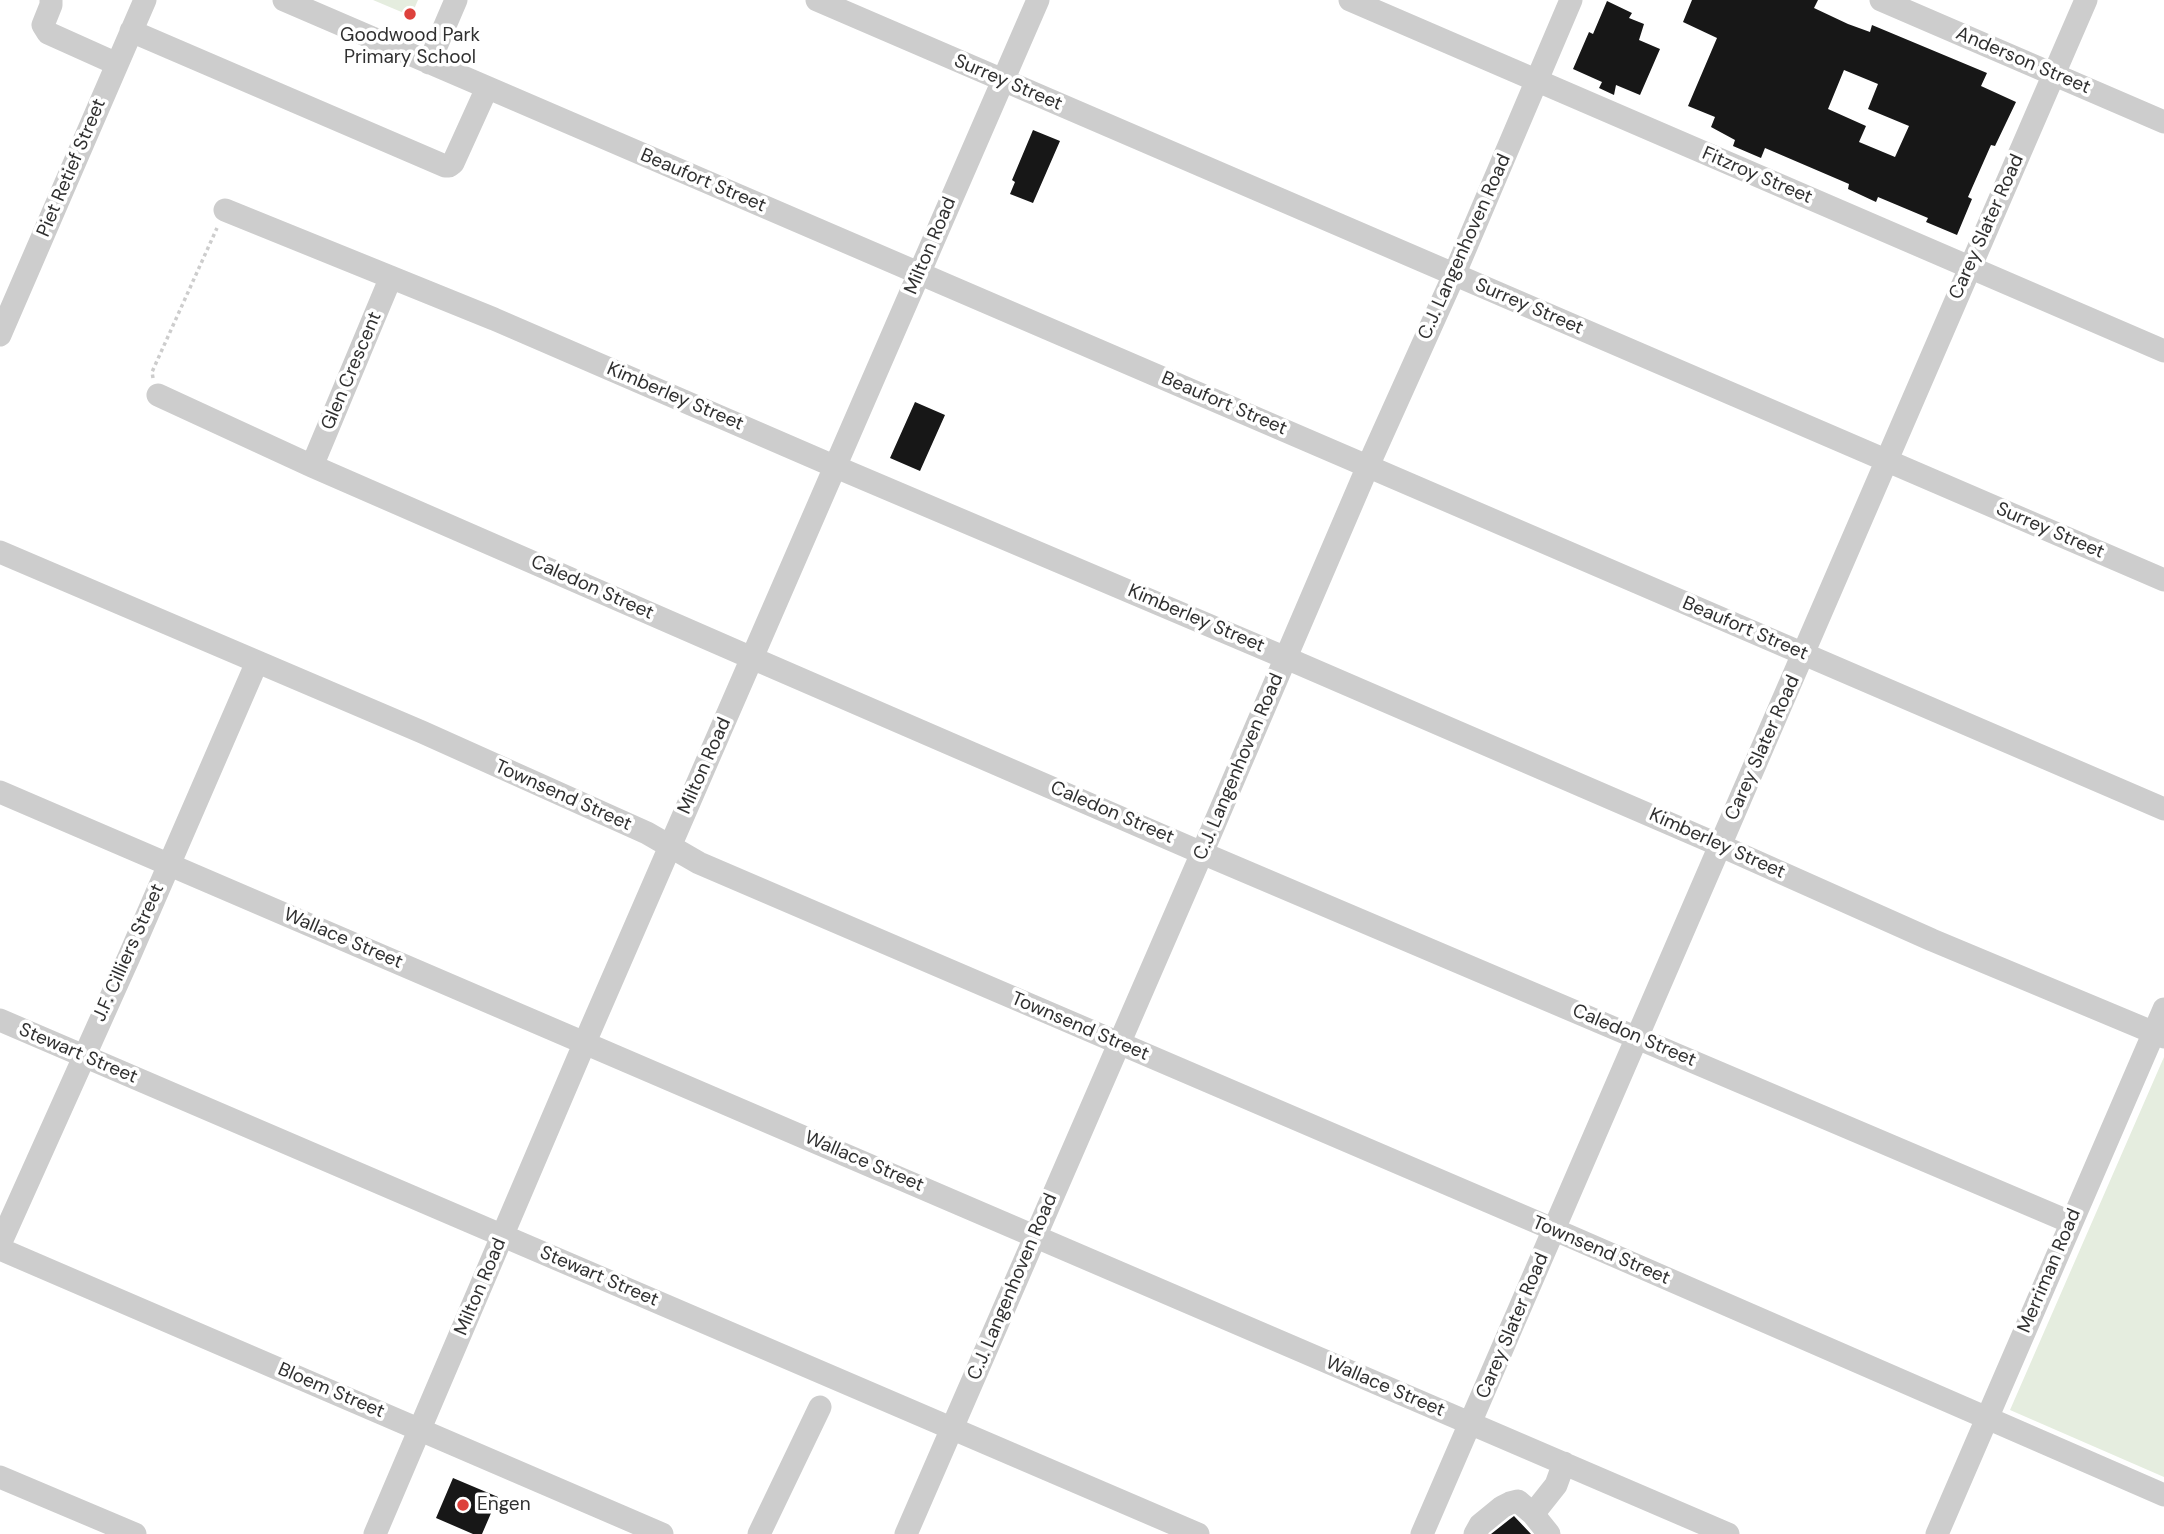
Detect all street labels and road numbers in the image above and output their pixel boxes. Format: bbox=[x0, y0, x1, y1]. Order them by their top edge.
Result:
street label: Anderson Street bbox=[1952, 22, 2094, 100]
street label: Surrey Street bbox=[950, 50, 1066, 116]
street label: Piet Retief Street bbox=[33, 95, 111, 241]
street label: Fitzroy Street bbox=[1698, 143, 1816, 209]
street label: Beaufort Street bbox=[637, 144, 769, 218]
street label: C.J. Langenhoven Road bbox=[1414, 151, 1516, 343]
street label: Carey Slater Road bbox=[1945, 151, 2029, 303]
street label: Milton Road bbox=[900, 194, 962, 298]
street label: Surrey Street bbox=[1471, 274, 1587, 340]
street label: Glen Crescent bbox=[317, 309, 387, 433]
street label: Kimberley Street bbox=[603, 358, 747, 436]
street label: Beaufort Street bbox=[1158, 367, 1290, 441]
street label: Surrey Street bbox=[1992, 498, 2108, 564]
street label: Caledon Street bbox=[527, 551, 657, 625]
street label: Kimberley Street bbox=[1124, 580, 1268, 658]
street label: Beaufort Street bbox=[1679, 592, 1811, 666]
street label: C.J. Langenhoven Road bbox=[1189, 670, 1289, 864]
street label: Carey Slater Road bbox=[1721, 672, 1805, 824]
street label: Milton Road bbox=[674, 714, 736, 818]
street label: Townsend Street bbox=[491, 756, 635, 836]
street label: Caledon Street bbox=[1047, 777, 1177, 849]
street label: Kimberley Street bbox=[1645, 804, 1789, 884]
street label: J.F. Cilliers Street bbox=[88, 881, 170, 1025]
street label: Wallace Street bbox=[280, 904, 406, 974]
street label: Townsend Street bbox=[1008, 988, 1152, 1066]
street label: Caledon Street bbox=[1569, 1000, 1699, 1072]
street label: Stewart Street bbox=[15, 1019, 141, 1089]
street label: Wallace Street bbox=[801, 1127, 927, 1197]
street label: C.J. Langenhoven Road bbox=[963, 1190, 1063, 1384]
street label: Merriman Road bbox=[2014, 1205, 2086, 1337]
street label: Townsend Street bbox=[1529, 1212, 1673, 1290]
street label: Milton Road bbox=[450, 1235, 512, 1339]
street label: Stewart Street bbox=[536, 1242, 662, 1312]
street label: Carey Slater Road bbox=[1472, 1250, 1554, 1402]
street label: Wallace Street bbox=[1322, 1352, 1448, 1422]
street label: Bloem Street bbox=[274, 1358, 388, 1424]

